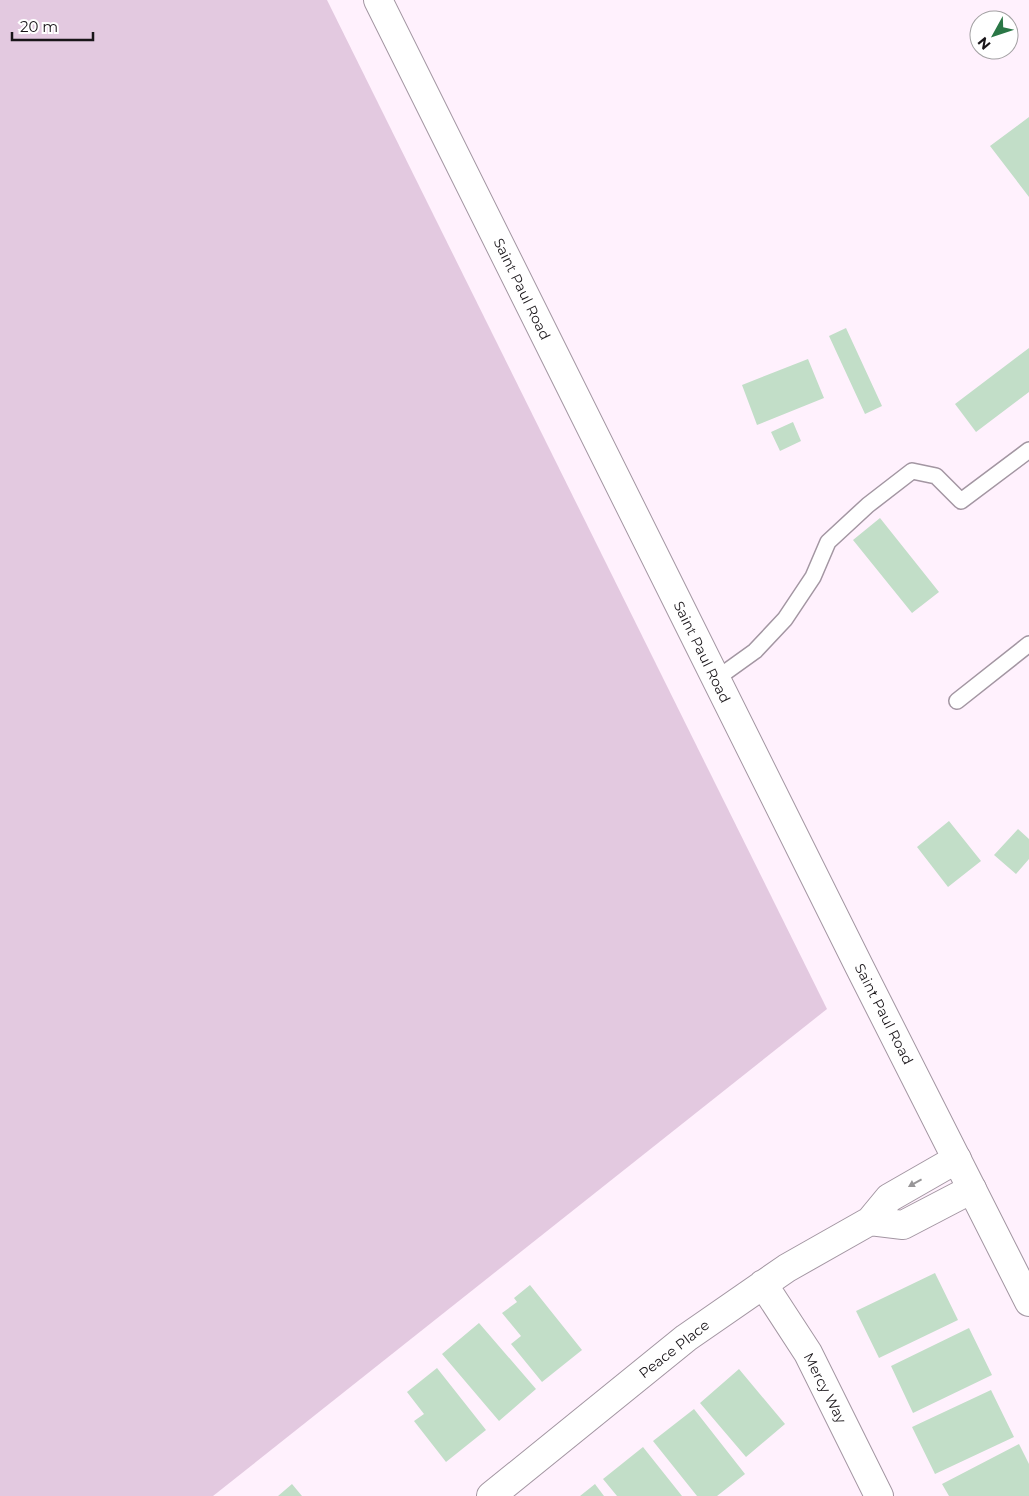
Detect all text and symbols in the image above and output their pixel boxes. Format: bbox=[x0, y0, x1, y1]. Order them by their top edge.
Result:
scale bar bbox=[12, 10, 94, 42]
north arrow bbox=[969, 10, 1019, 60]
text: 20 m bbox=[20, 17, 58, 36]
text: N bbox=[974, 33, 995, 53]
street label: Saint Paul Road bbox=[490, 235, 554, 343]
street label: Saint Paul Road bbox=[670, 598, 734, 706]
street label: Saint Paul Road bbox=[851, 960, 917, 1068]
one-way arrow bbox=[907, 1179, 922, 1187]
street label: Peace Place bbox=[635, 1316, 713, 1382]
street label: Mercy Way bbox=[800, 1350, 851, 1427]

